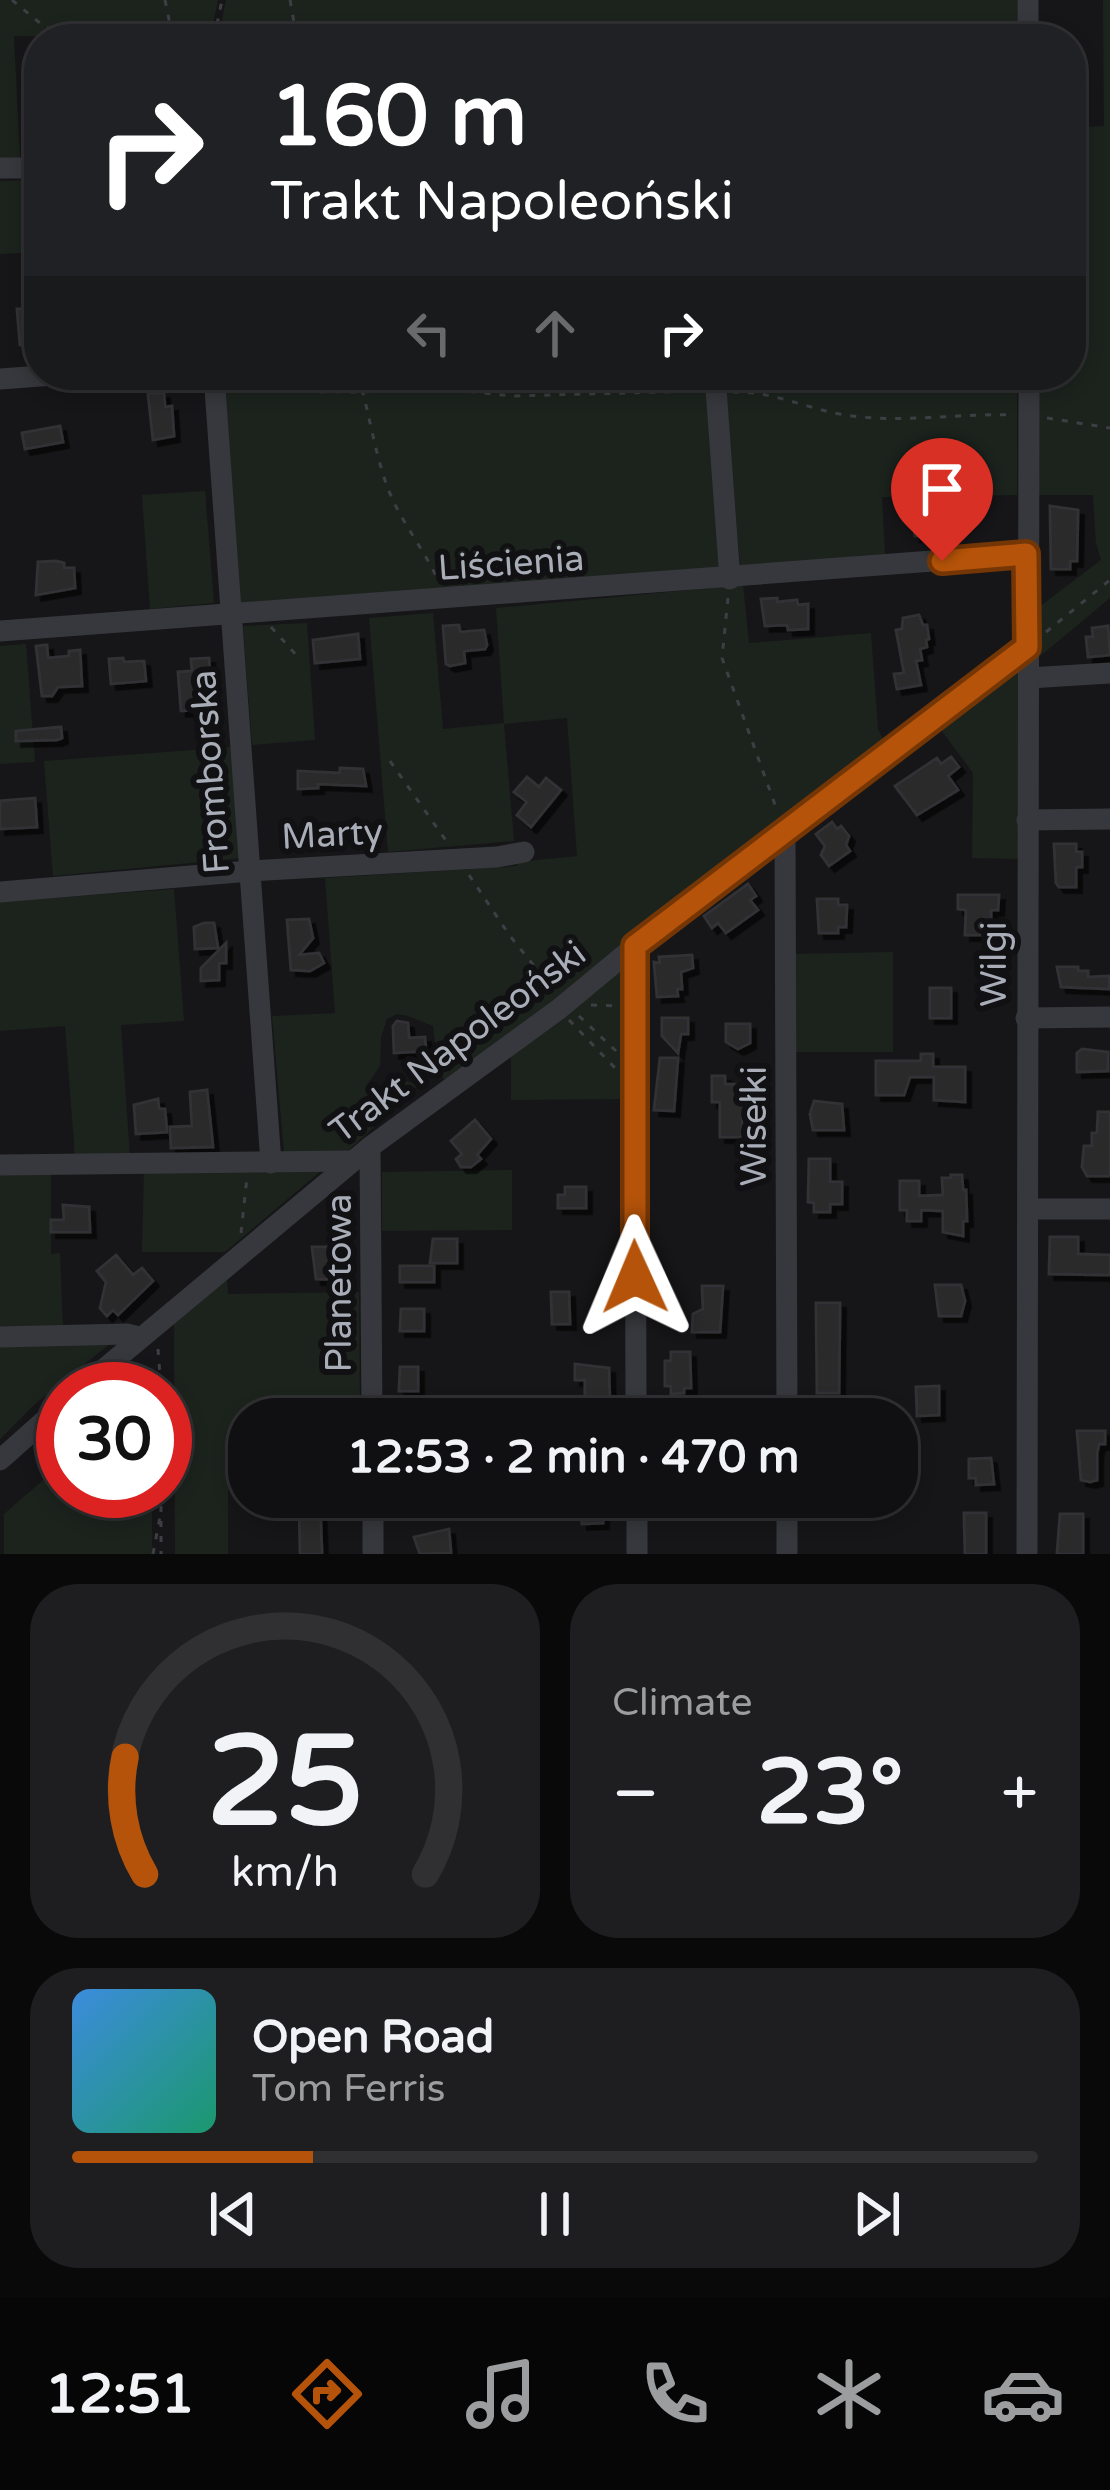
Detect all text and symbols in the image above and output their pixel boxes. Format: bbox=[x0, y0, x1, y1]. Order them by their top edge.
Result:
text: 160 m bbox=[270, 67, 527, 168]
icon: right bbox=[72, 72, 228, 228]
text: Trakt Napoleoński bbox=[270, 169, 734, 234]
icon: left bbox=[396, 300, 462, 366]
icon: ahead bbox=[522, 300, 588, 366]
icon: right bbox=[648, 300, 714, 366]
pin bbox=[891, 438, 993, 561]
icon: arrive bbox=[909, 456, 975, 522]
street label: Liścienia bbox=[436, 537, 586, 590]
street label: Fromborska bbox=[182, 669, 239, 875]
street label: Marty bbox=[280, 810, 384, 859]
street label: Wilgi bbox=[973, 921, 1016, 1007]
street label: Trakt Napoleoński bbox=[321, 932, 594, 1152]
street label: Wisełki bbox=[733, 1066, 776, 1186]
street label: Planetowa bbox=[318, 1193, 361, 1373]
position arrow bbox=[572, 1214, 698, 1340]
speed limit sign: 30 bbox=[36, 1362, 192, 1518]
text: 12:53 · 2 min · 470 m bbox=[347, 1431, 799, 1485]
text: Climate bbox=[612, 1679, 752, 1726]
text: 25 bbox=[207, 1708, 363, 1859]
text: 23° bbox=[756, 1739, 903, 1848]
text: − bbox=[612, 1754, 659, 1834]
text: + bbox=[1001, 1754, 1038, 1834]
text: km/h bbox=[231, 1847, 339, 1898]
text: Open Road bbox=[252, 2011, 494, 2065]
text: Tom Ferris bbox=[252, 2065, 445, 2112]
icon: previous bbox=[200, 2181, 266, 2247]
icon: pause bbox=[522, 2181, 588, 2247]
icon: next bbox=[844, 2181, 910, 2247]
icon: directions bbox=[285, 2352, 369, 2436]
icon: music bbox=[459, 2352, 543, 2436]
icon: phone bbox=[633, 2352, 717, 2436]
icon: climate bbox=[807, 2352, 891, 2436]
icon: car bbox=[981, 2352, 1065, 2436]
text: 12:51 bbox=[45, 2362, 195, 2427]

